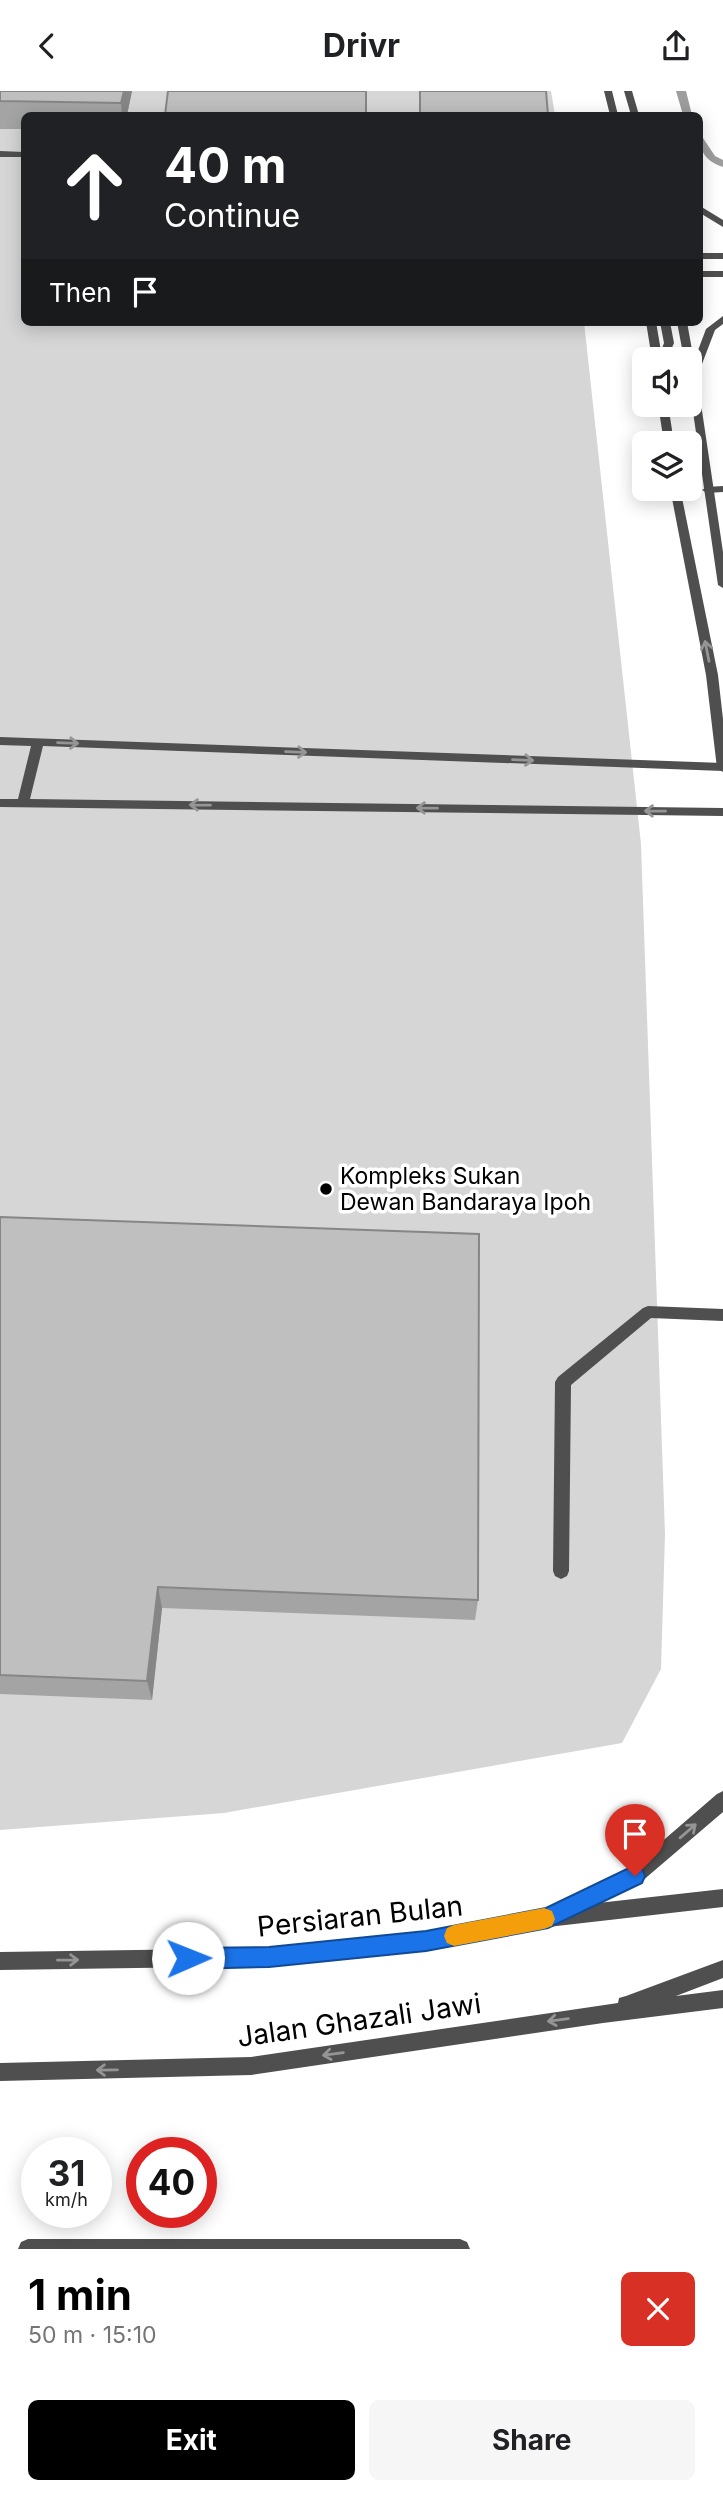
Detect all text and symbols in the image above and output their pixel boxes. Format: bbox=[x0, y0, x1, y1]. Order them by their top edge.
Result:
text: Drivr bbox=[323, 26, 400, 65]
icon: back bbox=[28, 27, 66, 65]
icon: share bbox=[657, 27, 695, 65]
text: 40 m bbox=[164, 136, 287, 195]
icon: ahead bbox=[49, 140, 140, 231]
text: Continue bbox=[164, 196, 300, 235]
icon: arrive bbox=[126, 273, 164, 311]
text: Then bbox=[49, 277, 112, 308]
map controls bbox=[632, 347, 702, 501]
button: sound bbox=[632, 347, 702, 417]
button: layers bbox=[632, 431, 702, 501]
one-way arrow bbox=[700, 640, 714, 663]
one-way arrow bbox=[56, 737, 79, 750]
one-way arrow bbox=[284, 745, 307, 758]
one-way arrow bbox=[511, 753, 534, 766]
one-way arrow bbox=[189, 799, 212, 812]
one-way arrow bbox=[416, 801, 439, 815]
one-way arrow bbox=[644, 804, 667, 818]
place label: Kompleks Sukan Dewan Bandaraya Ipoh bbox=[340, 1162, 591, 1216]
marker: Kompleks Sukan Dewan Bandaraya Ipoh bbox=[318, 1181, 334, 1197]
pin bbox=[605, 1804, 665, 1876]
icon: arrive bbox=[616, 1815, 654, 1853]
one-way arrow bbox=[678, 1823, 696, 1839]
street label: Persiaran Bulan bbox=[256, 1888, 464, 1944]
position arrow bbox=[151, 1921, 225, 1995]
one-way arrow bbox=[56, 1953, 79, 1967]
street label: Jalan Ghazali Jawi bbox=[235, 1986, 483, 2054]
one-way arrow bbox=[547, 2014, 570, 2027]
one-way arrow bbox=[322, 2048, 345, 2061]
one-way arrow bbox=[95, 2063, 118, 2076]
speed limit sign: 40 bbox=[126, 2137, 217, 2228]
text: 31 bbox=[48, 2152, 85, 2194]
text: km/h bbox=[45, 2189, 88, 2210]
text: 1 min bbox=[28, 2269, 132, 2320]
button: close bbox=[621, 2272, 695, 2346]
text: 50 m · 15:10 bbox=[28, 2321, 157, 2349]
button: Exit bbox=[28, 2400, 355, 2480]
button: Share bbox=[369, 2400, 695, 2480]

